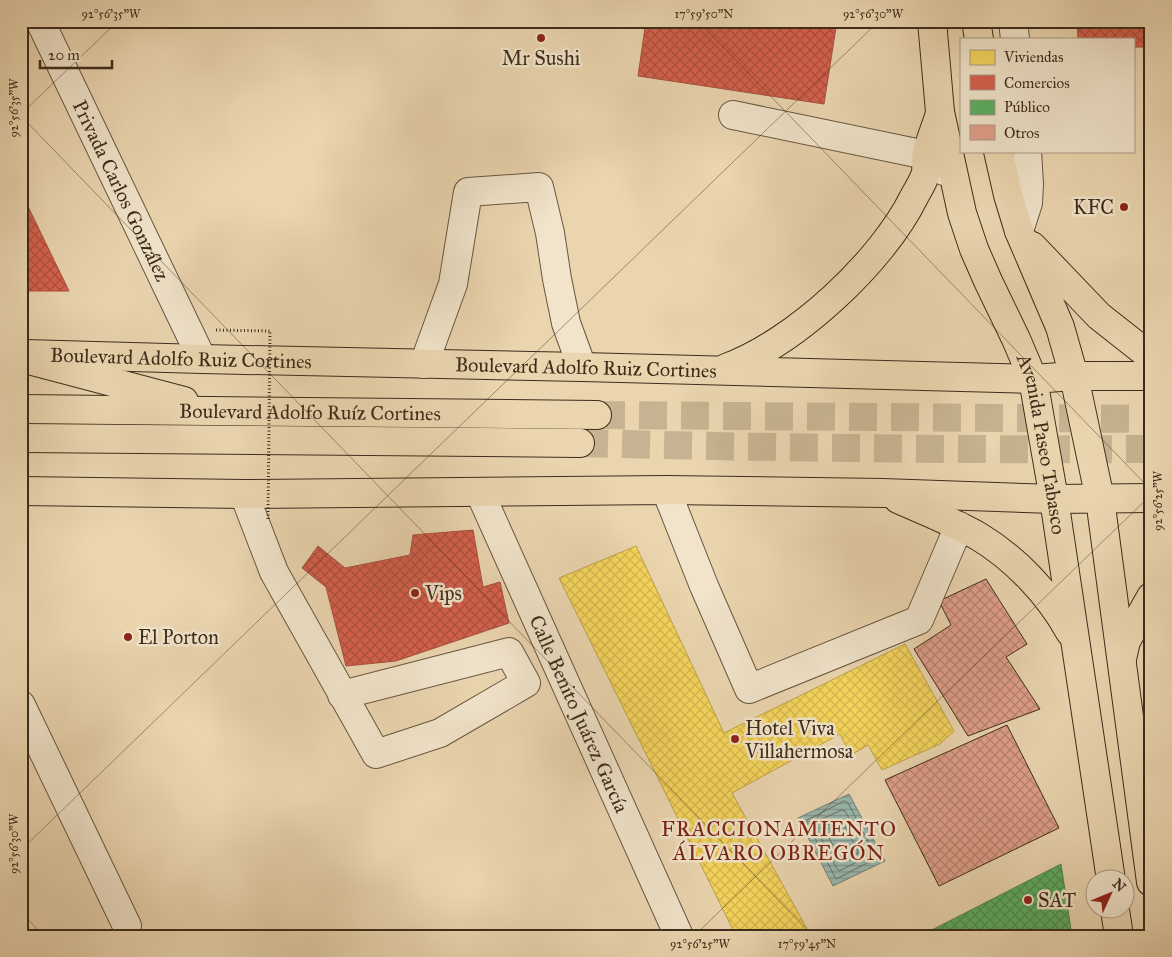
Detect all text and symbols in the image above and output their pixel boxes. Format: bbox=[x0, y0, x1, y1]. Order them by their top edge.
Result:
text: 92°56'35"W bbox=[82, 7, 141, 21]
text: 17°59'50"N bbox=[675, 7, 733, 21]
text: 92°56'30"W bbox=[843, 7, 904, 21]
marker: Mr Sushi bbox=[535, 32, 547, 44]
scale bar bbox=[40, 38, 112, 70]
legend bbox=[960, 38, 1134, 152]
text: 20 m bbox=[48, 46, 80, 64]
place label: Mr Sushi bbox=[502, 46, 581, 70]
text: Viviendas bbox=[1003, 48, 1063, 66]
text: Comercios bbox=[1004, 74, 1070, 92]
text: 92°56'35"W bbox=[7, 78, 21, 137]
street label: Privada Carlos González bbox=[68, 96, 175, 285]
text: Público bbox=[1004, 98, 1050, 116]
text: Otros bbox=[1004, 124, 1039, 142]
place label: KFC bbox=[1073, 195, 1114, 219]
marker: KFC bbox=[1118, 201, 1130, 213]
street label: Boulevard Adolfo Ruiz Cortines bbox=[50, 343, 312, 373]
street label: Avenida Paseo Tabasco bbox=[1011, 349, 1071, 536]
street label: Boulevard Adolfo Ruiz Cortines bbox=[455, 352, 717, 383]
street label: Boulevard Adolfo Ruíz Cortines bbox=[179, 399, 441, 425]
text: 92°56'25"W bbox=[1151, 470, 1165, 531]
place label: Vips bbox=[424, 581, 462, 605]
marker: Vips bbox=[409, 587, 421, 599]
street label: Calle Benito Juárez García bbox=[524, 611, 634, 817]
place label: El Porton bbox=[138, 625, 219, 649]
marker: El Porton bbox=[122, 631, 134, 643]
place label: Hotel Viva Villahermosa bbox=[744, 716, 854, 763]
marker: Hotel Viva Villahermosa bbox=[729, 733, 741, 745]
text: 92°56'30"W bbox=[7, 813, 21, 874]
district label: FRACCIONAMIENTO ÁLVARO OBREGÓN bbox=[661, 816, 897, 866]
north arrow bbox=[1084, 870, 1134, 920]
text: N bbox=[1109, 875, 1129, 896]
place label: SAT bbox=[1038, 888, 1076, 912]
marker: SAT bbox=[1022, 894, 1034, 906]
text: 92°56'25"W bbox=[670, 937, 731, 951]
text: 17°59'45"N bbox=[778, 937, 836, 951]

